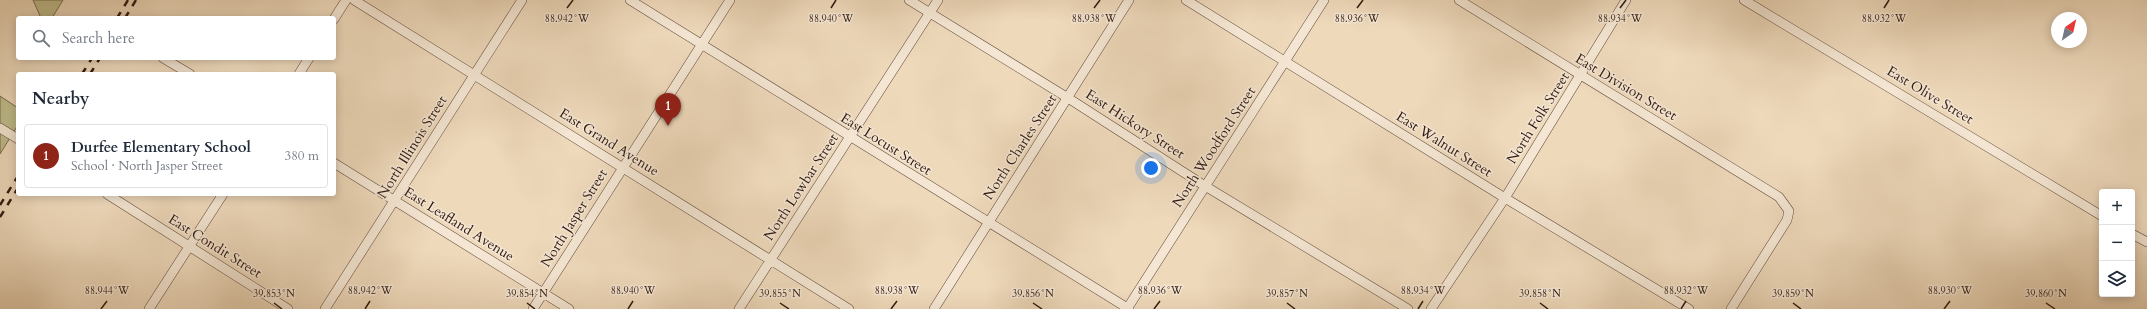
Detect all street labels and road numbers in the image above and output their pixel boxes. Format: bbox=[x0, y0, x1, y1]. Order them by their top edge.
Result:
street label: East Division Street bbox=[1572, 49, 1681, 125]
street label: East Olive Street bbox=[1883, 62, 1977, 129]
street label: North Folk Street bbox=[1502, 68, 1574, 167]
street label: North Woodford Street bbox=[1168, 82, 1261, 211]
street label: East Hickory Street bbox=[1082, 85, 1189, 163]
street label: North Charles Street bbox=[979, 90, 1062, 203]
street label: North Illinois Street bbox=[373, 91, 452, 202]
street label: East Grand Avenue bbox=[555, 104, 663, 180]
street label: East Walnut Street bbox=[1392, 107, 1496, 182]
street label: East Locust Street bbox=[837, 108, 936, 180]
street label: North Lowbar Street bbox=[759, 129, 843, 244]
street label: North Jasper Street bbox=[536, 165, 612, 271]
street label: East Leafland Avenue bbox=[400, 182, 518, 266]
street label: East Condit Street bbox=[165, 210, 266, 283]

